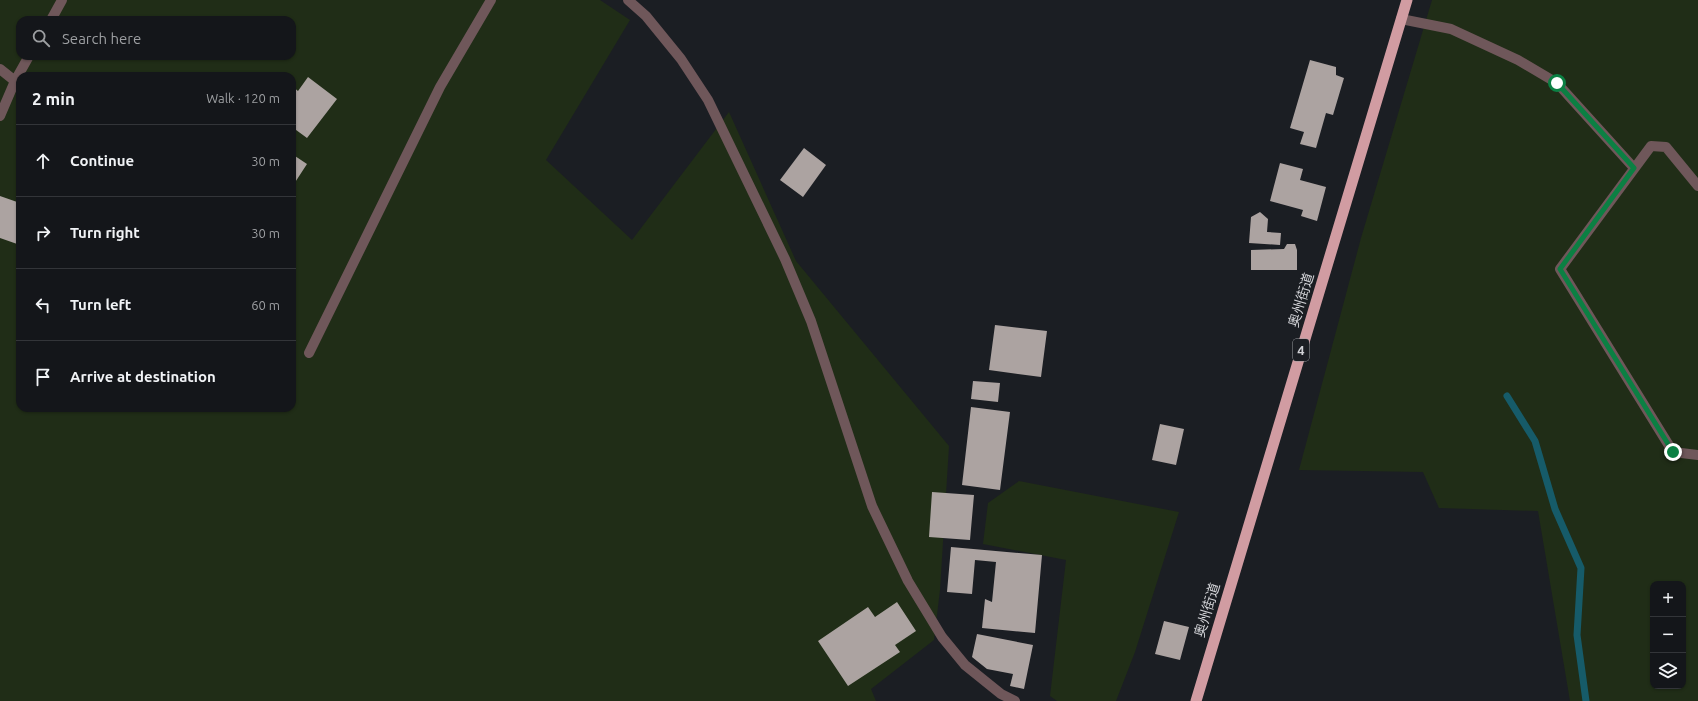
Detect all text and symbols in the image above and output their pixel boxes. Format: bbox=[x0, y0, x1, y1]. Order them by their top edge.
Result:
search box bbox=[16, 16, 296, 60]
icon: search bbox=[30, 27, 52, 49]
text: Search here bbox=[62, 30, 141, 47]
route start bbox=[1548, 74, 1566, 92]
text: 2 min bbox=[32, 89, 75, 108]
text: Walk · 120 m bbox=[206, 91, 280, 105]
icon: ahead bbox=[32, 150, 54, 172]
text: Continue bbox=[70, 152, 134, 169]
text: 30 m bbox=[251, 154, 280, 168]
icon: right bbox=[32, 222, 54, 244]
text: Turn right bbox=[70, 224, 140, 241]
text: 30 m bbox=[251, 226, 280, 240]
street label: 奥州街道 bbox=[1285, 271, 1317, 329]
icon: left bbox=[32, 294, 54, 316]
text: Turn left bbox=[70, 296, 131, 313]
text: 60 m bbox=[251, 298, 280, 312]
road number: 4 bbox=[1293, 339, 1309, 361]
icon: arrive bbox=[32, 366, 54, 388]
text: Arrive at destination bbox=[70, 368, 216, 385]
route end bbox=[1664, 443, 1682, 461]
street label: 奥州街道 bbox=[1191, 581, 1223, 639]
map controls bbox=[1650, 581, 1686, 689]
button: + bbox=[1650, 581, 1686, 617]
button: − bbox=[1650, 617, 1686, 653]
button: layers bbox=[1650, 653, 1686, 689]

